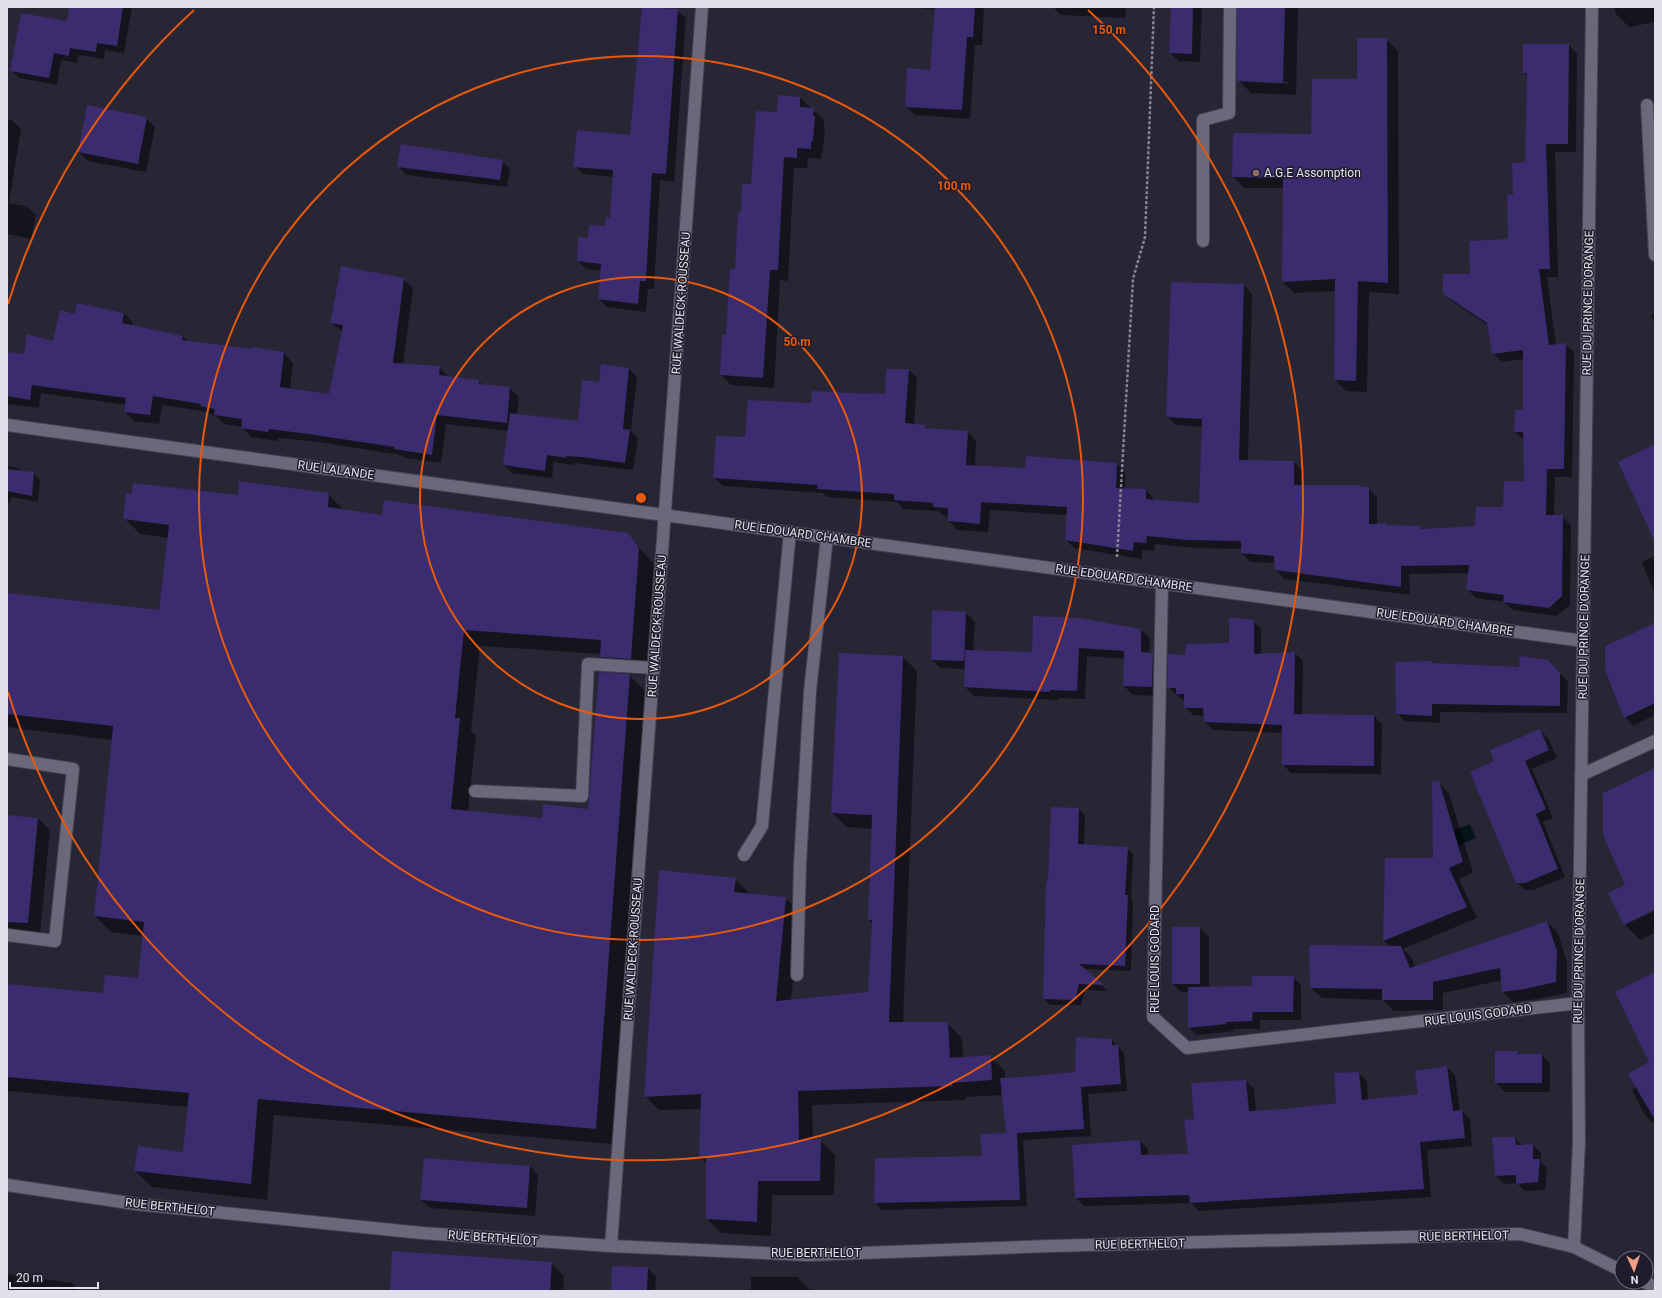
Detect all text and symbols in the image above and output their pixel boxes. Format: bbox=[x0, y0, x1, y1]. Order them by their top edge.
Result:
text: 150 m bbox=[1092, 23, 1126, 37]
place label: A.G.E Assomption bbox=[1264, 166, 1361, 180]
marker: A.G.E Assomption bbox=[1251, 168, 1261, 178]
text: 100 m bbox=[937, 179, 971, 193]
street label: RUE DU PRINCE D'ORANGE bbox=[1580, 230, 1596, 376]
street label: RUE WALDECK-ROUSSEAU bbox=[669, 231, 693, 375]
text: 50 m bbox=[783, 335, 811, 349]
street label: RUE LALANDE bbox=[297, 458, 375, 482]
centre of rings bbox=[634, 491, 648, 505]
street label: RUE EDOUARD CHAMBRE bbox=[734, 517, 873, 551]
street label: RUE WALDECK-ROUSSEAU bbox=[645, 554, 669, 698]
street label: RUE DU PRINCE D'ORANGE bbox=[1576, 554, 1592, 700]
street label: RUE EDOUARD CHAMBRE bbox=[1055, 561, 1194, 595]
street label: RUE EDOUARD CHAMBRE bbox=[1376, 605, 1515, 639]
street label: RUE WALDECK-ROUSSEAU bbox=[621, 877, 645, 1021]
street label: RUE DU PRINCE D'ORANGE bbox=[1571, 878, 1587, 1024]
street label: RUE LOUIS GODARD bbox=[1148, 905, 1162, 1013]
street label: RUE LOUIS GODARD bbox=[1424, 1001, 1532, 1029]
street label: RUE BERTHELOT bbox=[124, 1195, 216, 1219]
street label: RUE BERTHELOT bbox=[448, 1228, 538, 1248]
street label: RUE BERTHELOT bbox=[1419, 1228, 1509, 1244]
street label: RUE BERTHELOT bbox=[1095, 1236, 1185, 1252]
street label: RUE BERTHELOT bbox=[771, 1246, 861, 1260]
north arrow bbox=[1614, 1250, 1654, 1290]
scale bar bbox=[10, 1264, 98, 1290]
text: 20 m bbox=[16, 1271, 43, 1285]
text: N bbox=[1630, 1273, 1639, 1286]

